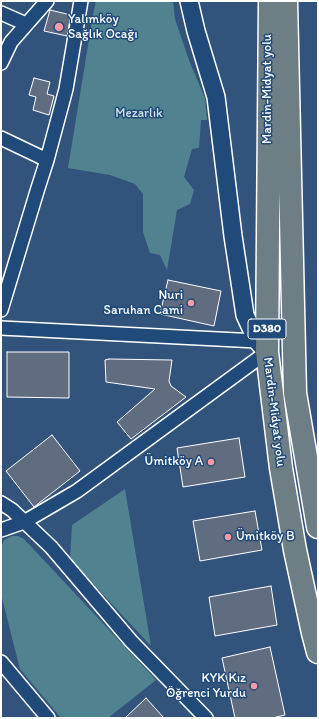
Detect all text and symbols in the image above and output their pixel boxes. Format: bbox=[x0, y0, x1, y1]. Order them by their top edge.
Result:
place label: Yalımköy Sağlık Ocağı bbox=[68, 12, 138, 43]
marker: Yalımköy Sağlık Ocağı bbox=[53, 21, 65, 33]
street label: Mardin-Midyat yolu bbox=[260, 34, 276, 144]
park label: Mezarlık bbox=[115, 106, 163, 122]
place label: Nuri Saruhan Cami bbox=[104, 288, 183, 319]
marker: Nuri Saruhan Cami bbox=[186, 298, 196, 308]
road number: D380 bbox=[248, 319, 286, 339]
street label: Mardin-Midyat yolu bbox=[260, 356, 288, 468]
place label: Ümitköy A bbox=[145, 454, 203, 470]
marker: Ümitköy A bbox=[206, 457, 216, 467]
place label: Ümitköy B bbox=[236, 529, 295, 545]
marker: Ümitköy B bbox=[223, 532, 233, 542]
place label: KYK Kız Öğrenci Yurdu bbox=[166, 671, 246, 702]
marker: KYK Kız Öğrenci Yurdu bbox=[249, 681, 259, 691]

